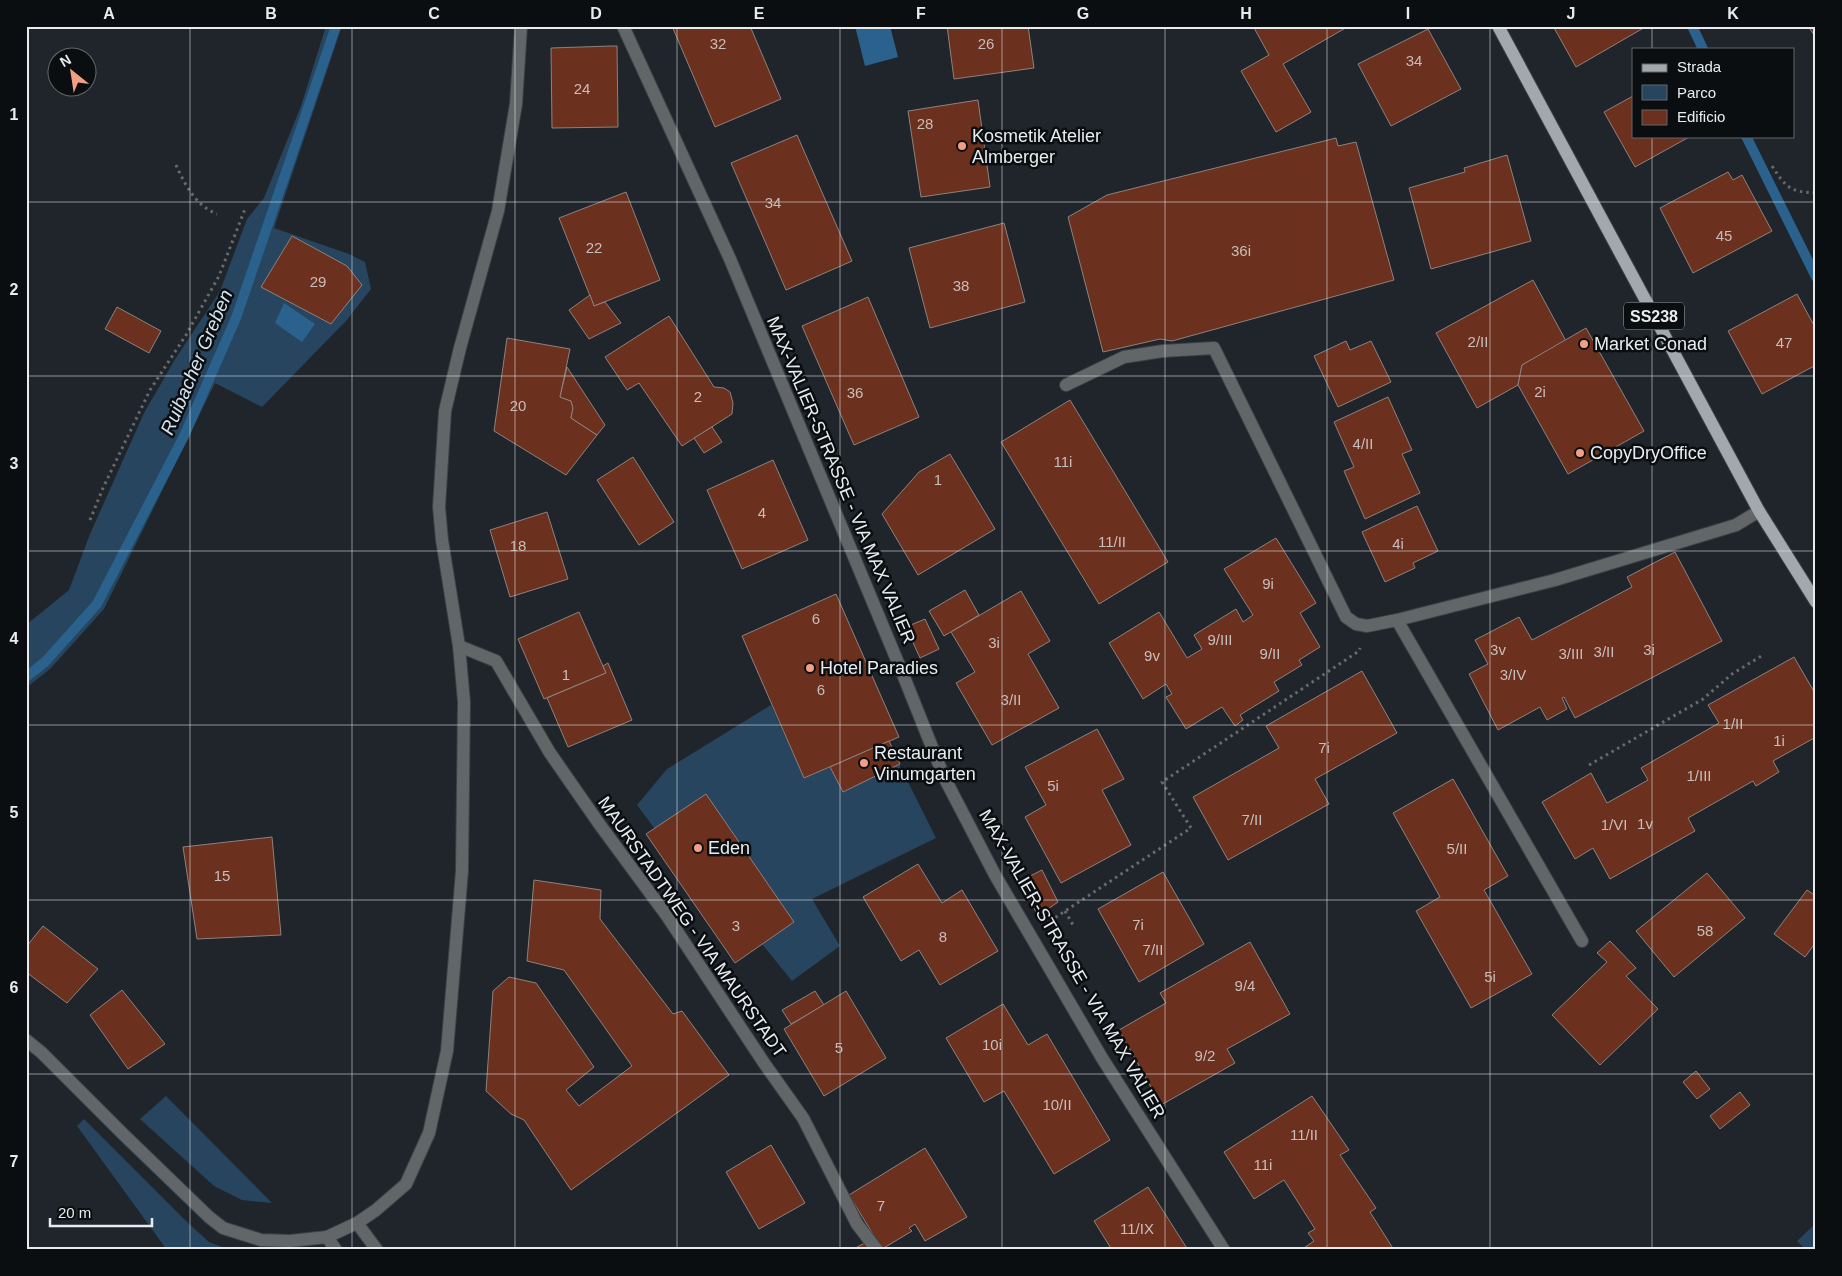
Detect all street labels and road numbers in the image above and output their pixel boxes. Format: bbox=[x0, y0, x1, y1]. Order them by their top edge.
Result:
road number: SS238 bbox=[1624, 302, 1684, 330]
street label: MAX-VALIER-STRASSE - VIA MAX VALIER bbox=[763, 313, 919, 647]
street label: MAURSTADTWEG - VIA MAURSTADT bbox=[594, 793, 790, 1061]
street label: MAX-VALIER-STRASSE - VIA MAX VALIER bbox=[975, 806, 1169, 1122]

